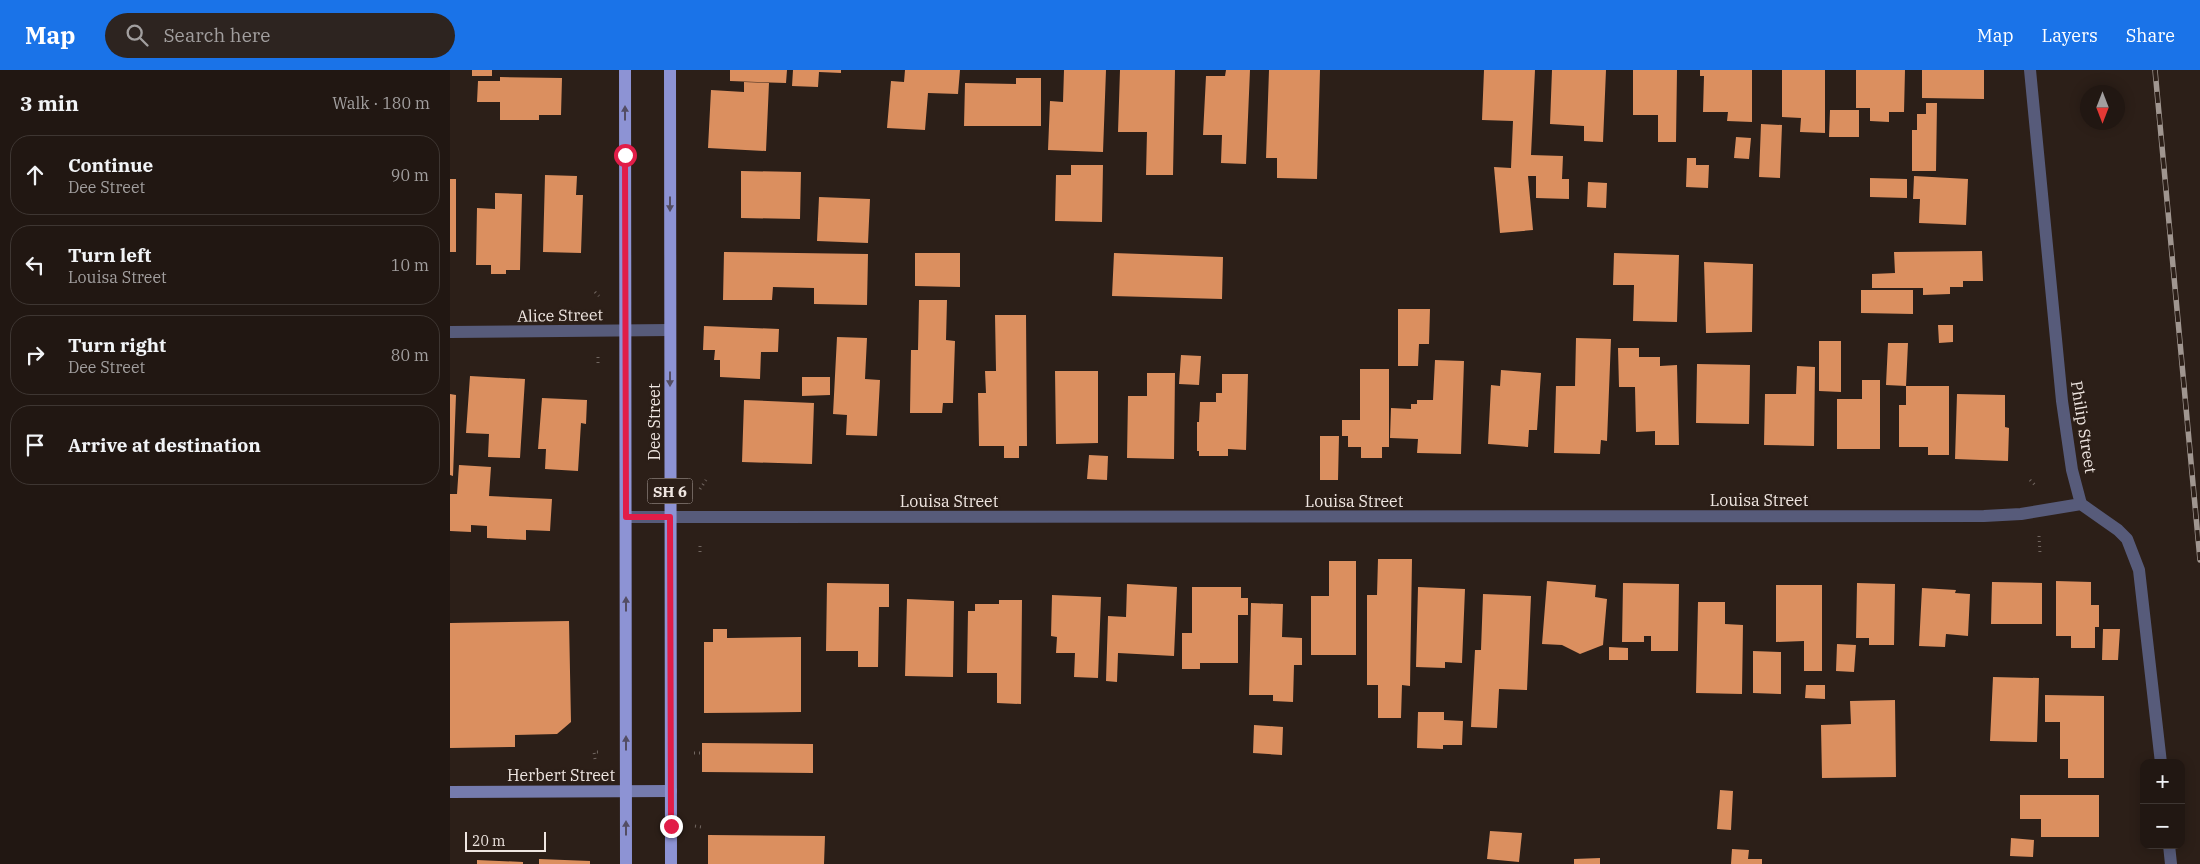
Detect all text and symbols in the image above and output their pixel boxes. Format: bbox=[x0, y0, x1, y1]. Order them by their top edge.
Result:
search box bbox=[105, 13, 455, 58]
text: Map bbox=[25, 19, 75, 51]
icon: search bbox=[123, 21, 151, 49]
text: Search here bbox=[163, 23, 270, 47]
text: Map bbox=[1977, 24, 2014, 47]
text: Layers bbox=[2042, 24, 2098, 47]
text: Share bbox=[2126, 24, 2175, 47]
north arrow bbox=[2080, 85, 2125, 130]
text: 3 min bbox=[20, 89, 79, 117]
text: Walk · 180 m bbox=[332, 93, 430, 113]
one-way arrow bbox=[621, 104, 629, 120]
route start bbox=[614, 144, 637, 167]
text: Continue bbox=[68, 153, 153, 177]
icon: ahead bbox=[21, 161, 49, 189]
text: 90 m bbox=[391, 165, 429, 185]
text: Dee Street bbox=[68, 177, 145, 197]
one-way arrow bbox=[666, 196, 674, 212]
text: Turn left bbox=[68, 243, 151, 267]
icon: left bbox=[21, 251, 49, 279]
text: 10 m bbox=[391, 255, 429, 275]
text: Louisa Street bbox=[68, 267, 167, 287]
street label: Alice Street bbox=[517, 304, 604, 326]
text: Turn right bbox=[68, 333, 166, 357]
icon: right bbox=[21, 341, 49, 369]
text: 80 m bbox=[391, 345, 429, 365]
text: Dee Street bbox=[68, 357, 145, 377]
one-way arrow bbox=[666, 371, 674, 387]
street label: Philip Street bbox=[2067, 379, 2101, 475]
street label: Dee Street bbox=[644, 383, 664, 461]
icon: arrive bbox=[21, 431, 49, 459]
text: Arrive at destination bbox=[68, 433, 261, 457]
road number: SH 6 bbox=[648, 478, 692, 504]
street label: Louisa Street bbox=[1710, 490, 1809, 510]
street label: Louisa Street bbox=[900, 491, 999, 511]
street label: Louisa Street bbox=[1305, 491, 1404, 511]
one-way arrow bbox=[622, 596, 630, 612]
one-way arrow bbox=[622, 734, 630, 750]
map controls bbox=[2140, 759, 2185, 849]
button: + bbox=[2140, 759, 2185, 804]
street label: Herbert Street bbox=[507, 765, 615, 785]
button: − bbox=[2140, 804, 2185, 849]
route end bbox=[660, 815, 683, 838]
one-way arrow bbox=[622, 819, 630, 835]
scale bar bbox=[465, 829, 546, 852]
text: 20 m bbox=[472, 832, 505, 850]

